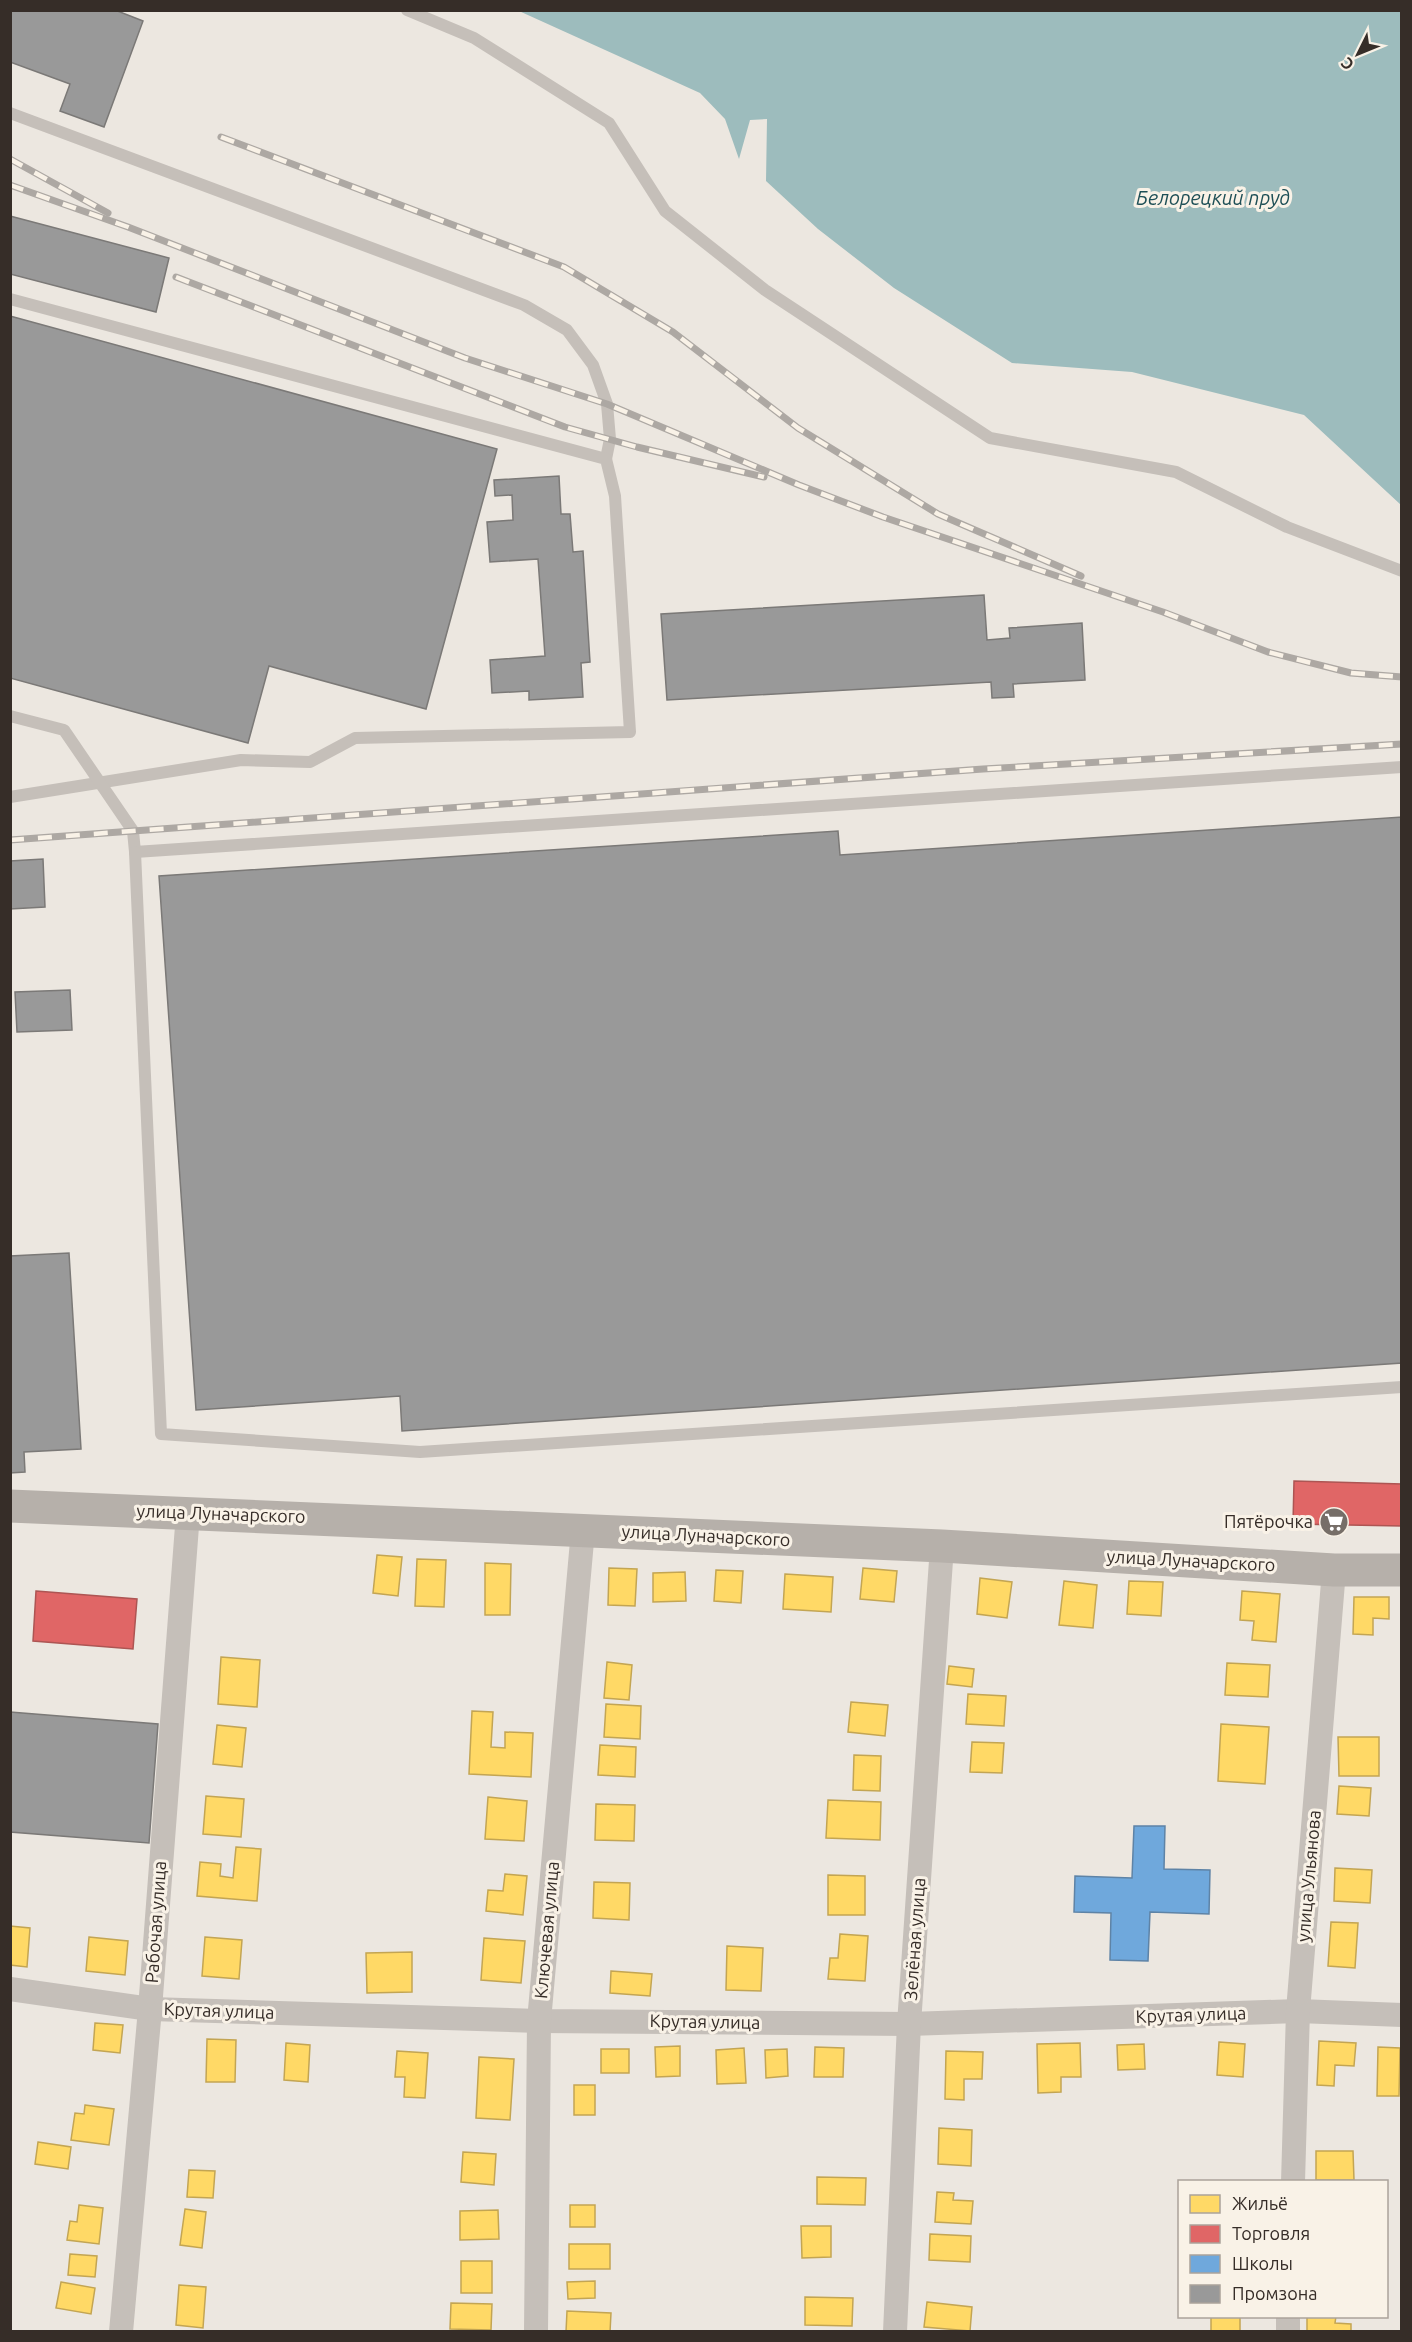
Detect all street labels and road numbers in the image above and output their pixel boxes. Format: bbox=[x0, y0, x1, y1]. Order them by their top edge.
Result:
street label: улица Луначарского bbox=[136, 1500, 306, 1526]
street label: улица Луначарского bbox=[621, 1521, 791, 1549]
street label: улица Луначарского bbox=[1106, 1546, 1276, 1574]
street label: улица Ульянова bbox=[1292, 1809, 1324, 1943]
street label: Рабочая улица bbox=[141, 1860, 169, 1984]
street label: Ключевая улица bbox=[530, 1860, 562, 1999]
street label: Зелёная улица bbox=[900, 1877, 928, 2001]
street label: Крутая улица bbox=[163, 1998, 275, 2022]
street label: Крутая улица bbox=[1135, 2002, 1247, 2026]
street label: Крутая улица bbox=[649, 2010, 761, 2032]

